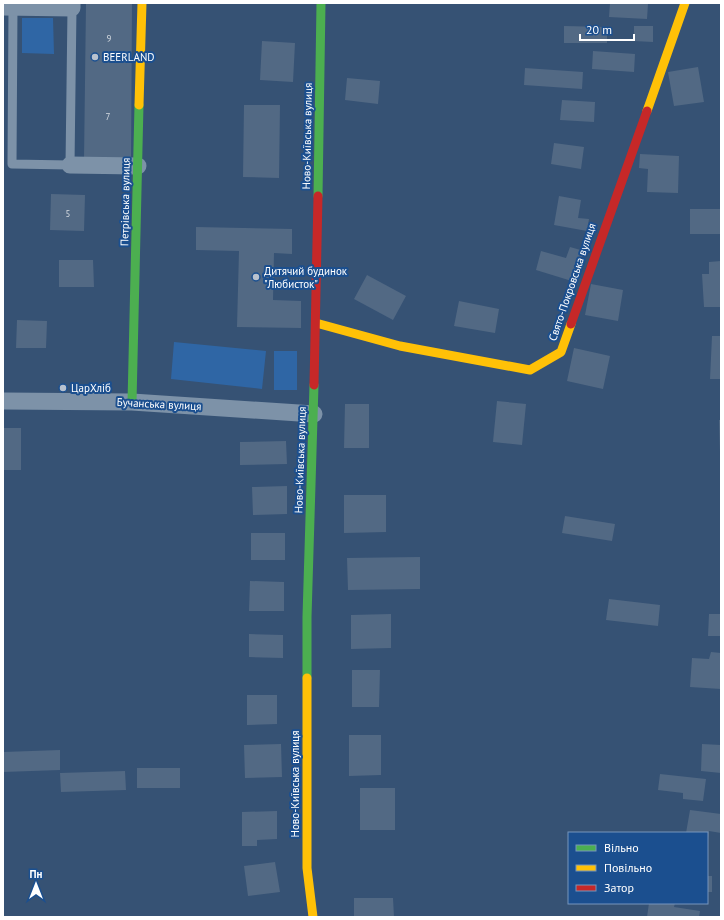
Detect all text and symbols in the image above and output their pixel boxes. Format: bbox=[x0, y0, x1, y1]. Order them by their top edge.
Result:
scale bar bbox=[580, 16, 634, 42]
text: 20 m bbox=[586, 22, 612, 37]
house number: 9 bbox=[107, 33, 112, 44]
place label: BEERLAND bbox=[103, 50, 155, 64]
marker: BEERLAND bbox=[90, 52, 100, 62]
street label: Ново-Київська вулиця bbox=[299, 82, 315, 190]
house number: 7 bbox=[106, 111, 111, 122]
street label: Петрівська вулиця bbox=[117, 158, 133, 246]
house number: 5 bbox=[66, 208, 71, 219]
street label: Свято-Покровська вулиця bbox=[545, 221, 599, 343]
place label: Дитячий будинок "Любисток" bbox=[264, 264, 348, 291]
marker: Дитячий будинок "Любисток" bbox=[251, 272, 261, 282]
place label: ЦарХліб bbox=[71, 381, 111, 395]
marker: ЦарХліб bbox=[58, 383, 68, 393]
street label: Бучанська вулиця bbox=[116, 395, 202, 413]
street label: Ново-Київська вулиця bbox=[291, 406, 309, 514]
street label: Ново-Київська вулиця bbox=[288, 731, 302, 837]
legend bbox=[568, 832, 708, 904]
text: Вільно bbox=[604, 840, 639, 855]
text: Повільно bbox=[604, 860, 652, 875]
north arrow bbox=[16, 864, 56, 904]
text: Пн bbox=[30, 867, 43, 881]
text: Затор bbox=[604, 880, 634, 895]

